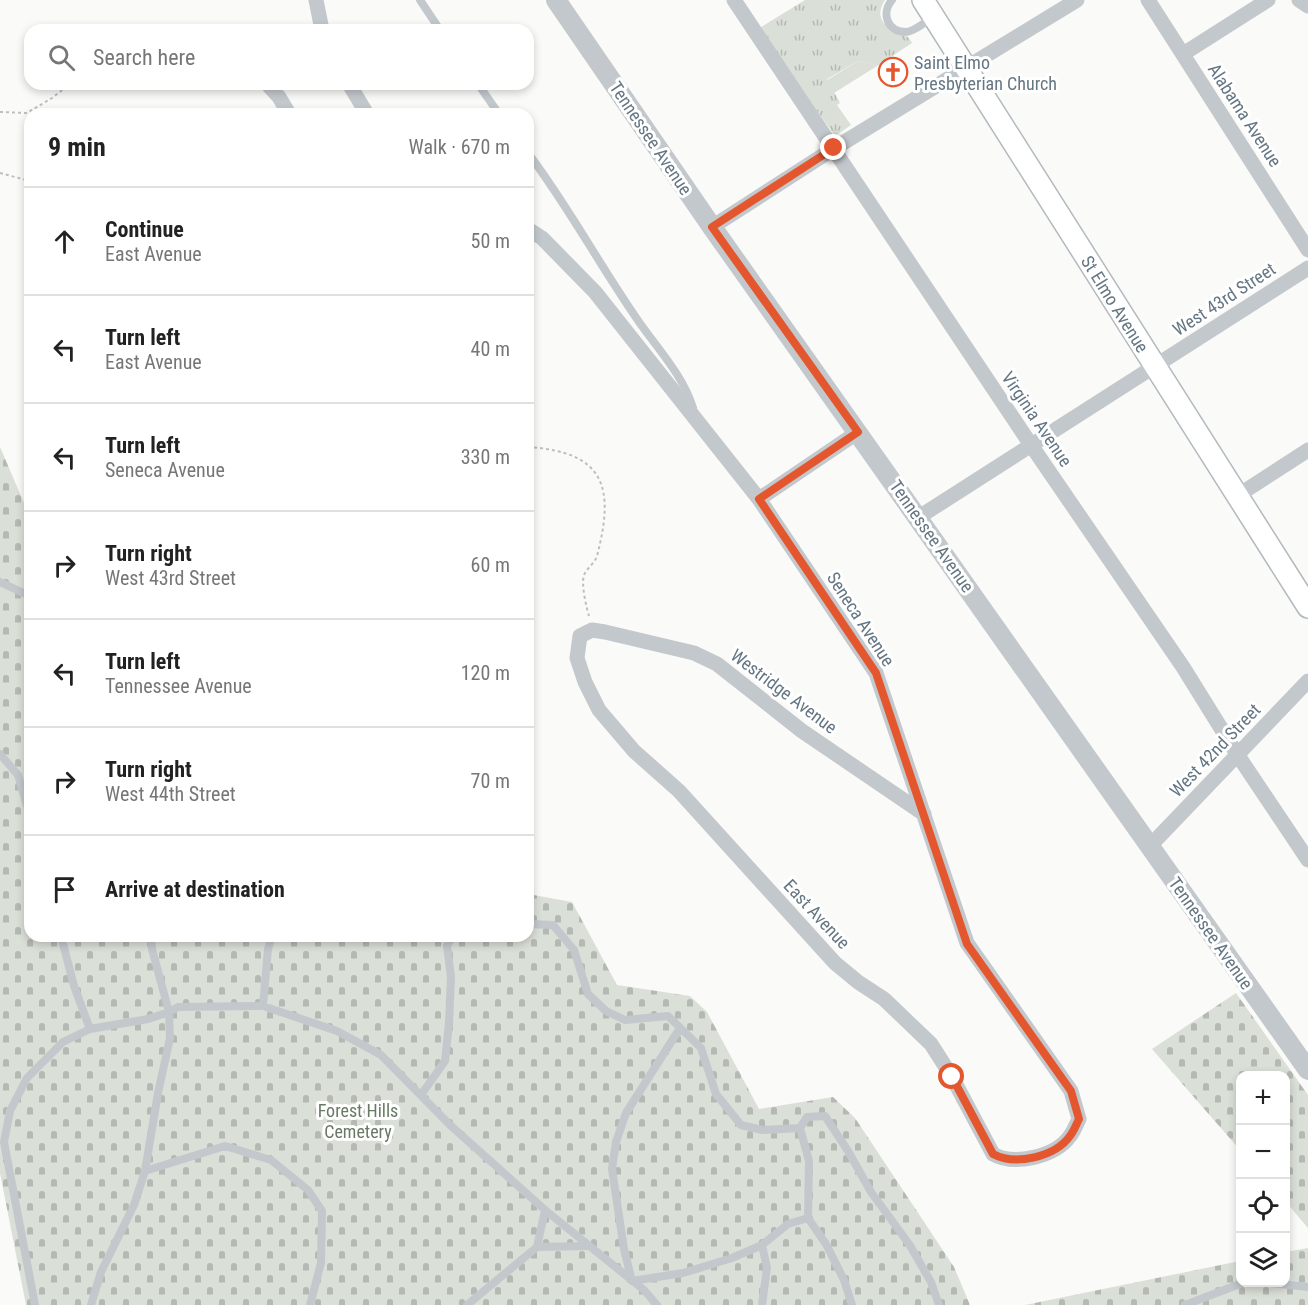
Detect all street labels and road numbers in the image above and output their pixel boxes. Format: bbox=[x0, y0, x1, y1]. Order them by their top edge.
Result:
street label: Alabama Avenue bbox=[1204, 59, 1286, 171]
street label: Tennessee Avenue bbox=[605, 77, 697, 199]
street label: St Elmo Avenue bbox=[1077, 252, 1153, 356]
street label: West 43rd Street bbox=[1169, 258, 1279, 340]
street label: Virginia Avenue bbox=[998, 368, 1076, 470]
street label: Tennessee Avenue bbox=[886, 476, 978, 596]
street label: Seneca Avenue bbox=[823, 568, 899, 670]
street label: Westridge Avenue bbox=[727, 644, 841, 738]
street label: West 42nd Street bbox=[1165, 699, 1265, 801]
street label: Tennessee Avenue bbox=[1165, 873, 1257, 993]
street label: East Avenue bbox=[780, 875, 854, 953]

